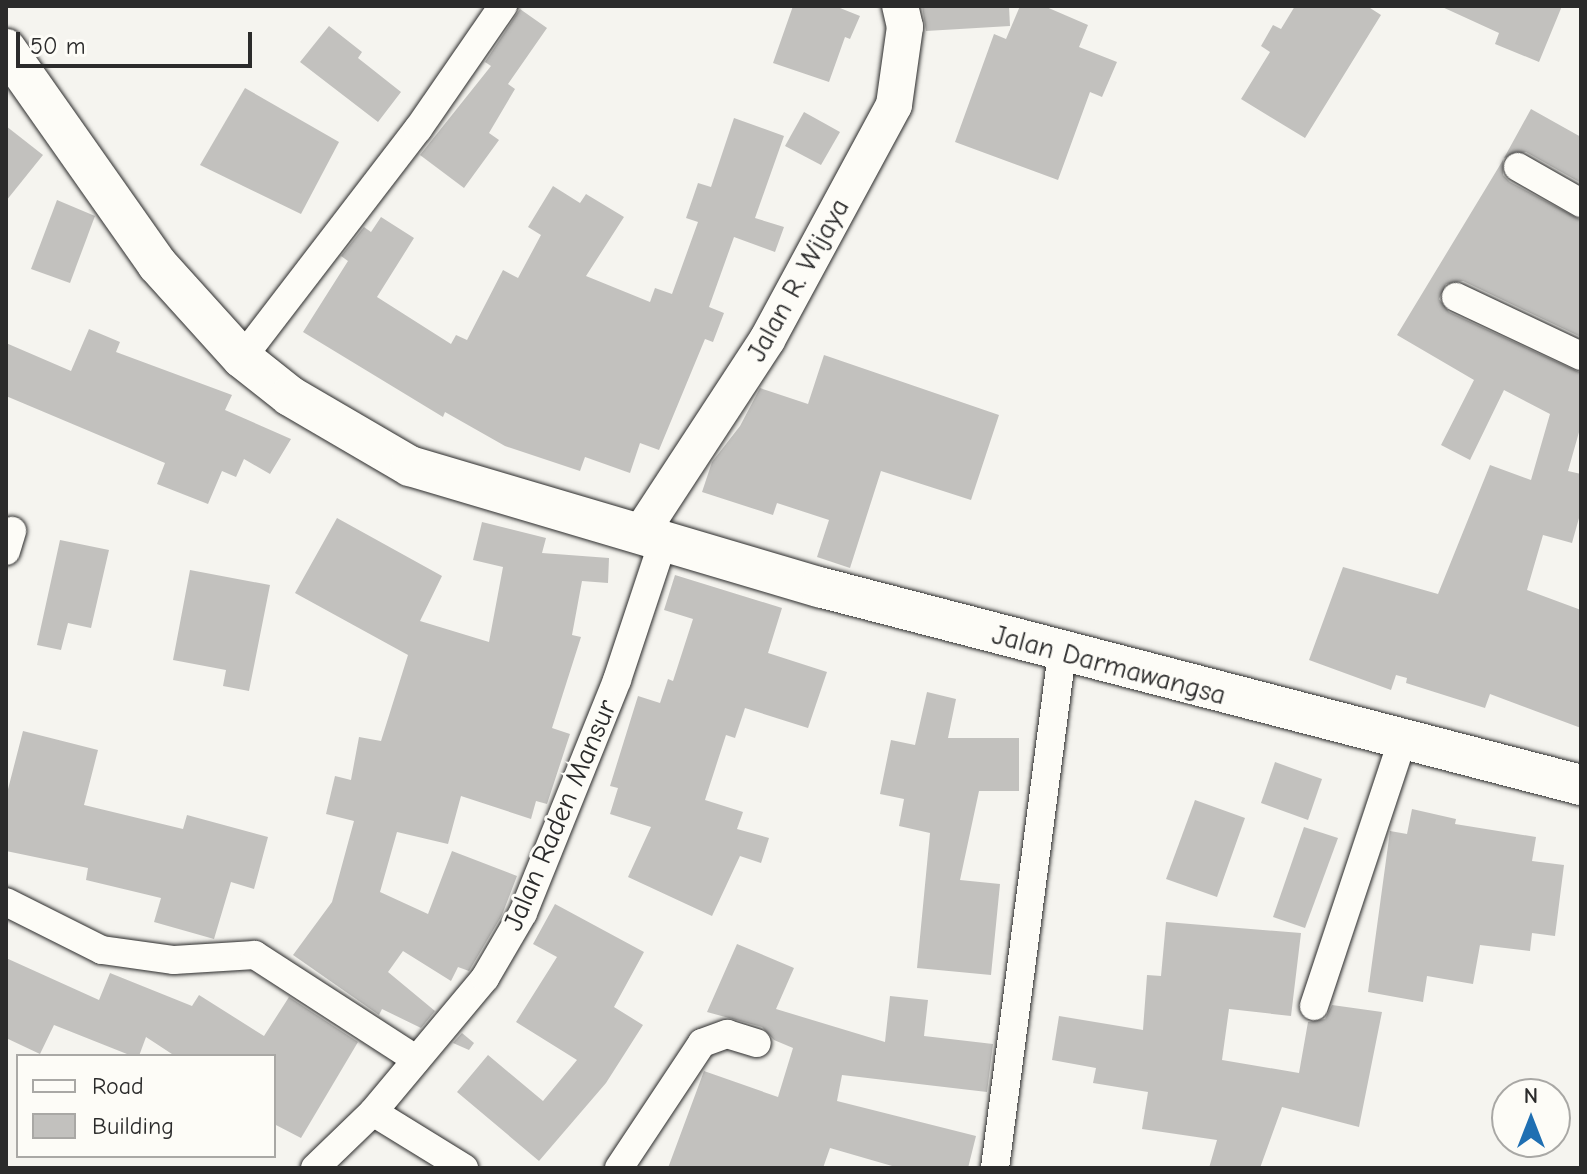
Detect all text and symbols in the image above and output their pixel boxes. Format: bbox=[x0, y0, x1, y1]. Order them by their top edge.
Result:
scale bar bbox=[20, 16, 256, 66]
text: 50 m bbox=[30, 32, 86, 60]
street label: Jalan R. Wijaya bbox=[739, 193, 857, 367]
street label: Jalan Darmawangsa bbox=[989, 618, 1229, 712]
street label: Jalan Raden Mansur bbox=[496, 694, 624, 936]
legend bbox=[16, 1054, 276, 1158]
text: Road bbox=[92, 1072, 144, 1100]
north arrow bbox=[1491, 1078, 1571, 1158]
text: N bbox=[1524, 1083, 1538, 1109]
text: Building bbox=[92, 1112, 174, 1140]

